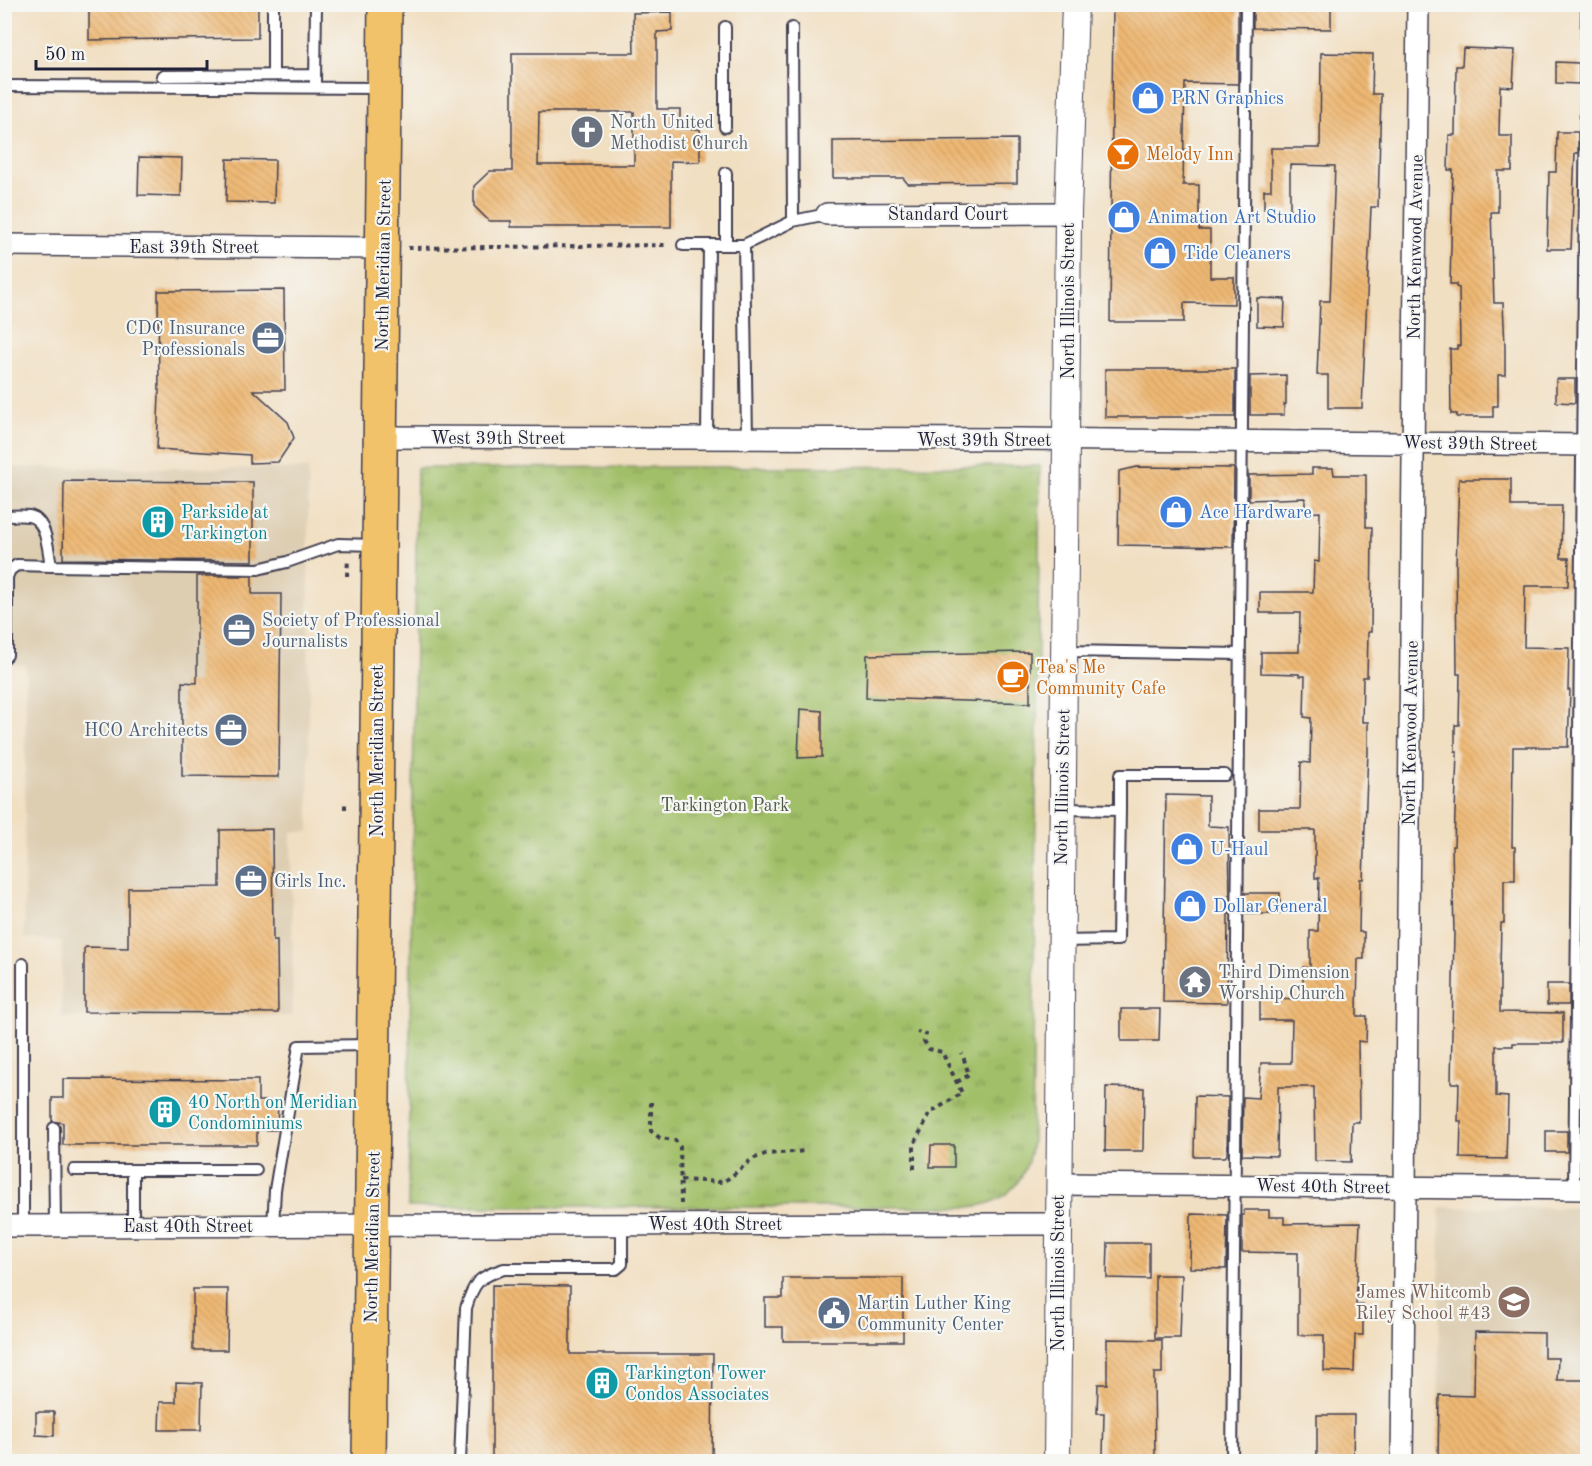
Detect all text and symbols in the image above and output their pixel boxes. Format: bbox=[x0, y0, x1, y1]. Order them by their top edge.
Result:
scale bar bbox=[36, 33, 207, 71]
text: 50 m bbox=[45, 46, 85, 64]
shop icon: PRN Graphics bbox=[1130, 80, 1166, 116]
place label: PRN Graphics bbox=[1171, 90, 1284, 108]
church icon: North United Methodist Church bbox=[569, 114, 605, 150]
place label: North United Methodist Church bbox=[610, 114, 748, 153]
bar icon: Melody Inn bbox=[1105, 136, 1141, 172]
place label: Melody Inn bbox=[1146, 146, 1234, 164]
street label: North Kenwood Avenue bbox=[1405, 154, 1427, 340]
street label: North Meridian Street bbox=[373, 179, 395, 351]
shop icon: Animation Art Studio bbox=[1106, 199, 1142, 235]
street label: Standard Court bbox=[888, 206, 1008, 224]
place label: Animation Art Studio bbox=[1147, 209, 1316, 227]
street label: North Illinois Street bbox=[1060, 222, 1078, 380]
shop icon: Tide Cleaners bbox=[1142, 235, 1178, 271]
street label: East 39th Street bbox=[129, 239, 259, 257]
place label: Tide Cleaners bbox=[1183, 245, 1291, 263]
place label: CDC Insurance Professionals bbox=[125, 320, 245, 359]
office icon: CDC Insurance Professionals bbox=[250, 320, 286, 356]
street label: West 39th Street bbox=[431, 430, 565, 448]
street label: West 39th Street bbox=[917, 432, 1051, 450]
street label: West 39th Street bbox=[1403, 434, 1537, 454]
shop icon: Ace Hardware bbox=[1158, 494, 1194, 530]
building icon: Parkside at Tarkington bbox=[140, 504, 176, 540]
place label: Parkside at Tarkington bbox=[181, 504, 269, 543]
place label: Ace Hardware bbox=[1199, 504, 1312, 522]
office icon: Society of Professional Journalists bbox=[221, 612, 257, 648]
place label: Society of Professional Journalists bbox=[262, 612, 440, 651]
street label: North Kenwood Avenue bbox=[1400, 640, 1422, 826]
cafe icon: Tea's Me Community Cafe bbox=[995, 659, 1031, 695]
place label: Tea's Me Community Cafe bbox=[1036, 659, 1166, 698]
street label: North Meridian Street bbox=[369, 665, 387, 837]
street label: North Illinois Street bbox=[1053, 708, 1073, 866]
office icon: HCO Architects bbox=[213, 712, 249, 748]
place label: HCO Architects bbox=[84, 722, 208, 740]
park label: Tarkington Park bbox=[661, 797, 789, 815]
shop icon: U-Haul bbox=[1169, 831, 1205, 867]
place label: U-Haul bbox=[1210, 841, 1268, 859]
office icon: Girls Inc. bbox=[233, 863, 269, 899]
place label: Girls Inc. bbox=[274, 873, 347, 891]
shop icon: Dollar General bbox=[1172, 888, 1208, 924]
place label: Dollar General bbox=[1213, 898, 1328, 916]
temple icon: Third Dimension Worship Church bbox=[1177, 964, 1213, 1000]
place label: Third Dimension Worship Church bbox=[1218, 964, 1350, 1003]
building icon: 40 North on Meridian Condominiums bbox=[147, 1094, 183, 1130]
place label: 40 North on Meridian Condominiums bbox=[188, 1094, 358, 1133]
street label: North Meridian Street bbox=[362, 1151, 384, 1323]
street label: West 40th Street bbox=[1256, 1177, 1390, 1197]
street label: North Illinois Street bbox=[1050, 1194, 1068, 1352]
street label: West 40th Street bbox=[648, 1216, 782, 1234]
street label: East 40th Street bbox=[123, 1218, 253, 1236]
place label: James Whitcomb Riley School #43 bbox=[1356, 1284, 1491, 1323]
school or university icon: James Whitcomb Riley School #43 bbox=[1496, 1284, 1532, 1320]
public building icon: Martin Luther King Community Center bbox=[816, 1295, 852, 1331]
place label: Martin Luther King Community Center bbox=[857, 1295, 1011, 1334]
building icon: Tarkington Tower Condos Associates bbox=[584, 1365, 620, 1401]
place label: Tarkington Tower Condos Associates bbox=[625, 1365, 769, 1404]

